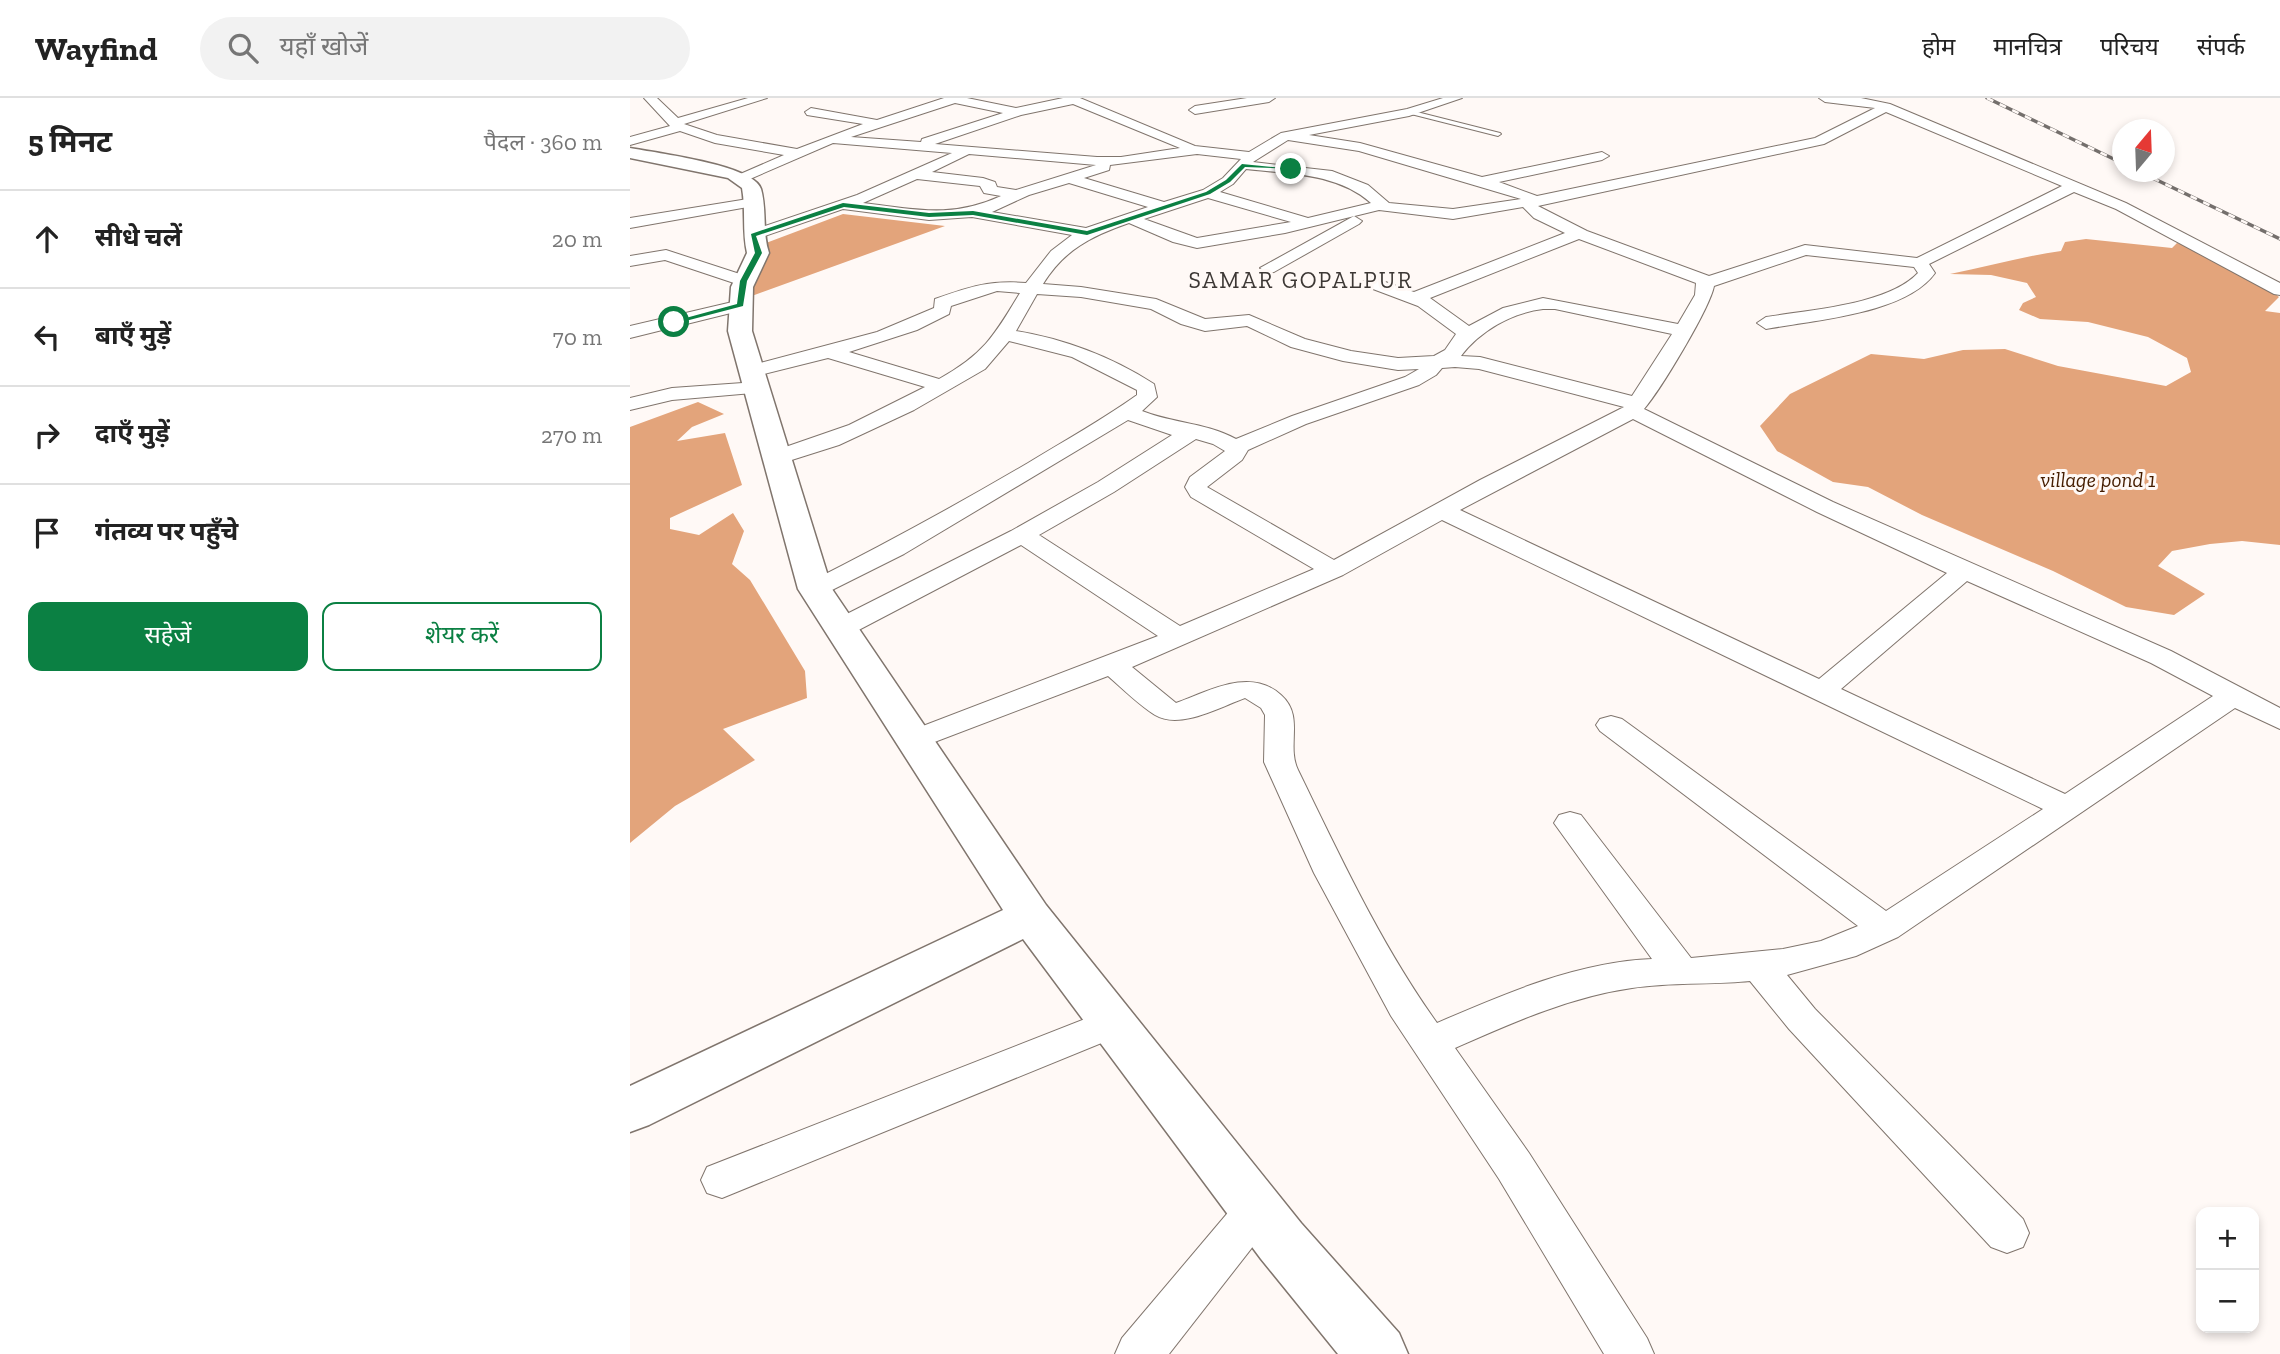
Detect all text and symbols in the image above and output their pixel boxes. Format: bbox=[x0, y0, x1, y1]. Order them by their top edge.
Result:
search box bbox=[200, 17, 690, 80]
text: Wayfind bbox=[35, 29, 158, 68]
icon: search bbox=[224, 29, 262, 67]
text: यहाँ खोजें bbox=[280, 30, 368, 62]
text: होम bbox=[1922, 32, 1955, 61]
text: मानचित्र bbox=[1993, 32, 2062, 61]
text: परिचय bbox=[2100, 32, 2159, 61]
text: संपर्क bbox=[2197, 32, 2245, 61]
north arrow bbox=[2112, 119, 2175, 182]
text: 5 मिनट bbox=[28, 124, 112, 160]
text: पैदल · 360 m bbox=[484, 128, 602, 156]
route end bbox=[1275, 153, 1306, 184]
icon: ahead bbox=[28, 220, 66, 258]
text: सीधे चलें bbox=[95, 221, 182, 253]
text: 20 m bbox=[552, 225, 602, 253]
district label: SAMAR GOPALPUR bbox=[1188, 266, 1414, 294]
route start bbox=[658, 306, 689, 337]
icon: left bbox=[28, 318, 66, 356]
text: बाएँ मुड़ें bbox=[95, 319, 171, 351]
text: 70 m bbox=[553, 323, 602, 351]
icon: right bbox=[28, 416, 66, 454]
text: दाएँ मुड़ें bbox=[95, 417, 170, 449]
text: 270 m bbox=[541, 421, 602, 449]
water label: village pond 1 bbox=[2040, 467, 2156, 492]
icon: arrive bbox=[28, 514, 66, 552]
text: गंतव्य पर पहुँचे bbox=[95, 515, 238, 547]
button: सहेजें bbox=[28, 602, 308, 671]
button: शेयर करें bbox=[322, 602, 602, 671]
map controls bbox=[2196, 1207, 2259, 1333]
button: + bbox=[2196, 1207, 2259, 1270]
button: − bbox=[2196, 1270, 2259, 1333]

